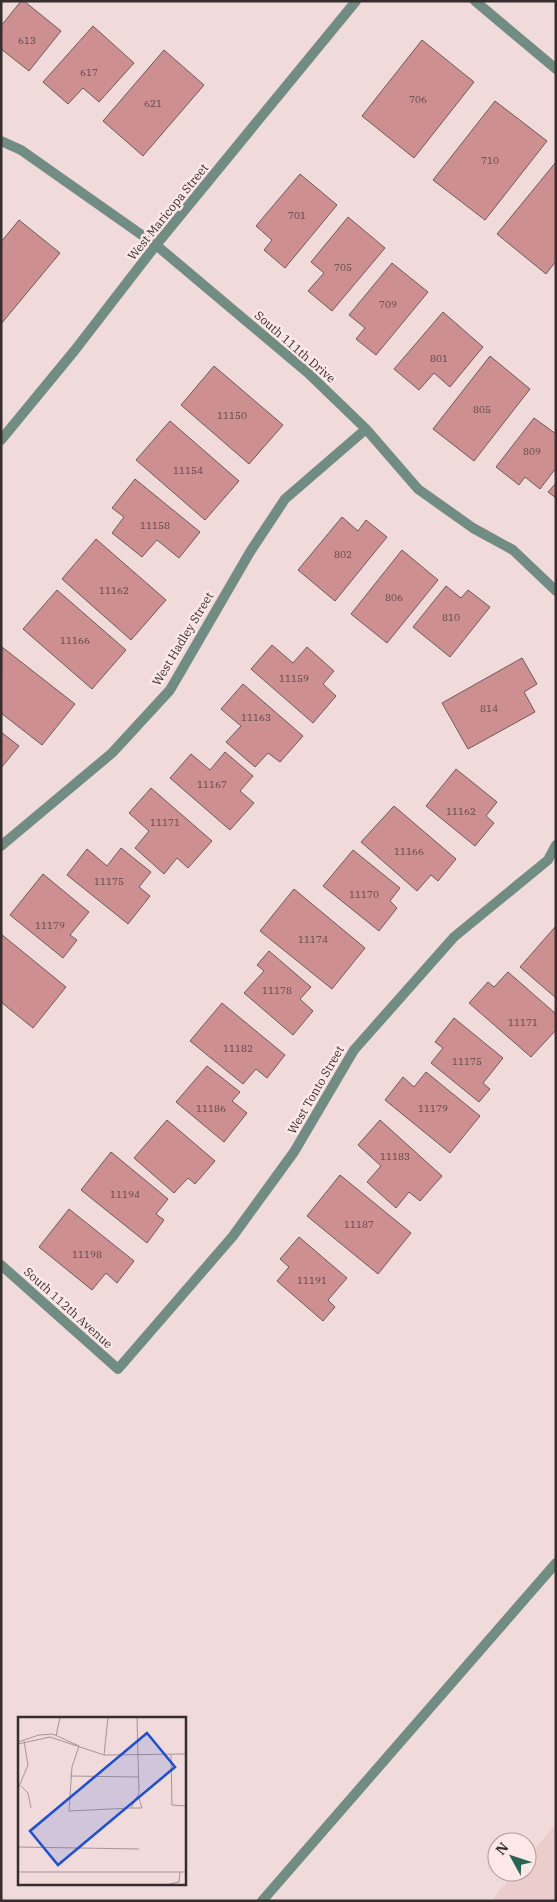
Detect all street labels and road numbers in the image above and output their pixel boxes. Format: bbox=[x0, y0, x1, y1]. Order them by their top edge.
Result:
street label: West Maricopa Street bbox=[124, 160, 211, 263]
street label: South 111th Drive bbox=[252, 307, 339, 386]
street label: West Hadley Street bbox=[149, 589, 216, 688]
street label: West Tonto Street bbox=[284, 1043, 347, 1137]
street label: South 112th Avenue bbox=[21, 1264, 116, 1351]

